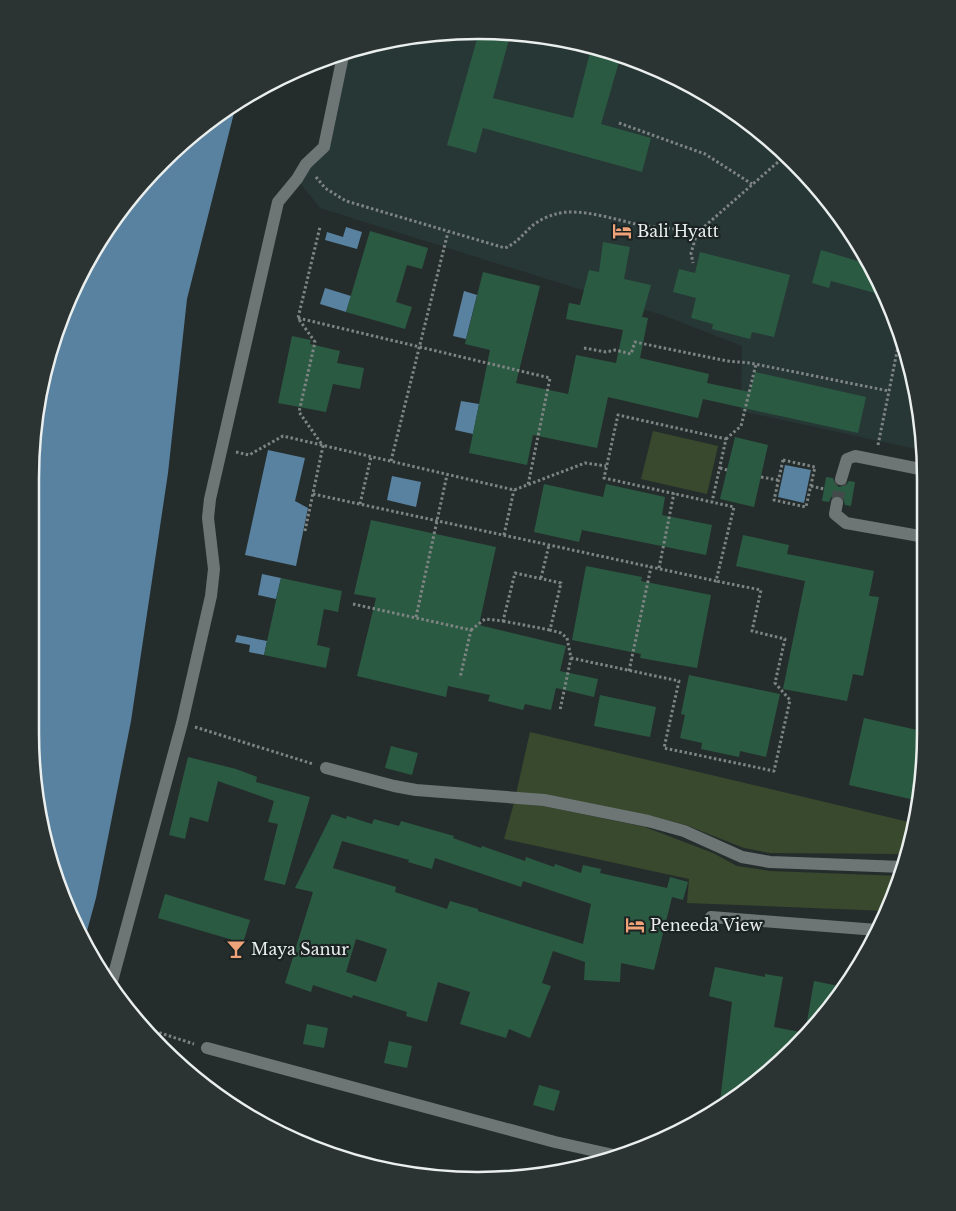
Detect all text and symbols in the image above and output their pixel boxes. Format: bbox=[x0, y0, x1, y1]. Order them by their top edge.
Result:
hotel icon: Bali Hyatt bbox=[611, 220, 633, 242]
place label: Bali Hyatt bbox=[637, 221, 719, 241]
hotel icon: Peneeda View bbox=[624, 914, 646, 936]
place label: Peneeda View bbox=[650, 915, 763, 935]
bar icon: Maya Sanur bbox=[225, 938, 247, 960]
place label: Maya Sanur bbox=[251, 939, 349, 959]

